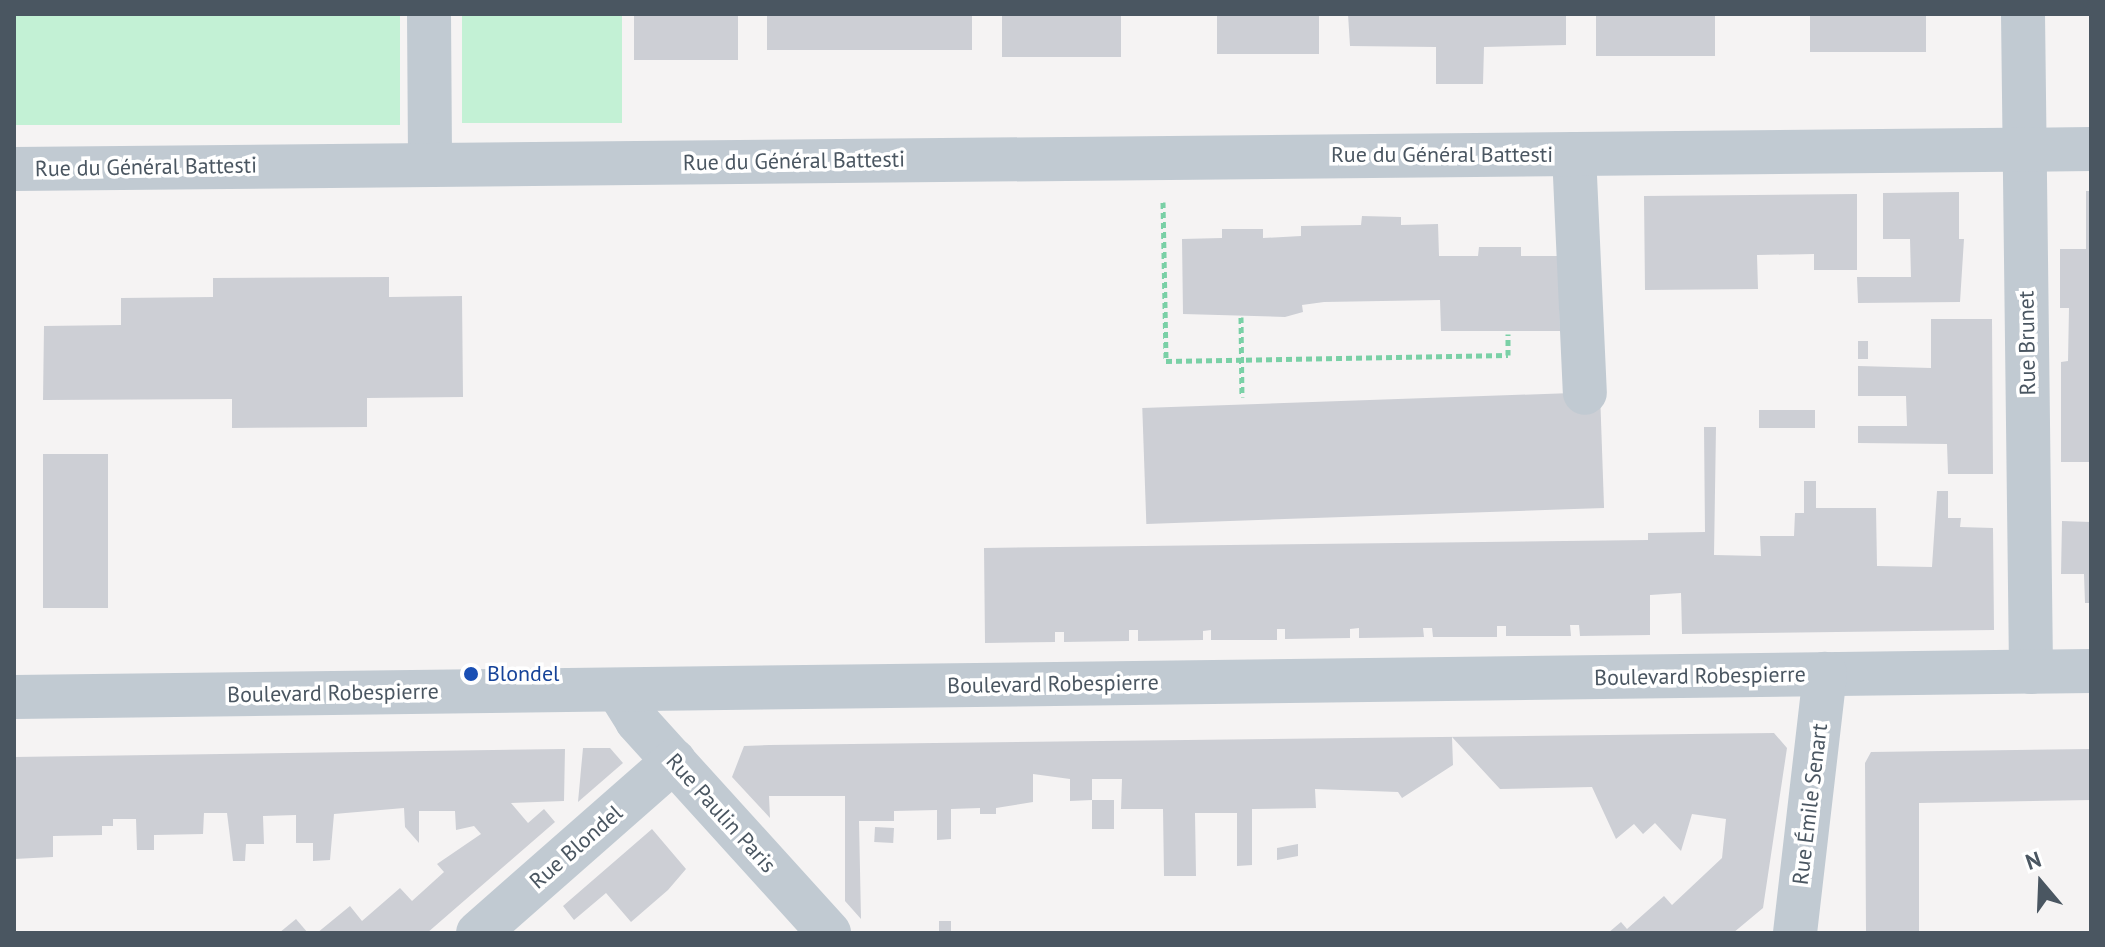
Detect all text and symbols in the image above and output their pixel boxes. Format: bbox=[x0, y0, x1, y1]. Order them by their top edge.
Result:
street label: Rue du Général Battesti bbox=[1331, 142, 1553, 168]
street label: Rue du Général Battesti bbox=[683, 146, 905, 176]
street label: Rue du Général Battesti bbox=[35, 152, 257, 182]
street label: Rue Brunet bbox=[2013, 290, 2041, 396]
place label: Blondel bbox=[487, 661, 560, 687]
street label: Boulevard Robespierre bbox=[1594, 661, 1806, 691]
marker: Blondel bbox=[462, 665, 480, 683]
street label: Boulevard Robespierre bbox=[947, 669, 1159, 699]
street label: Boulevard Robespierre bbox=[227, 678, 439, 708]
street label: Rue Émile Senart bbox=[1787, 722, 1833, 886]
street label: Rue Paulin Paris bbox=[661, 748, 781, 878]
street label: Rue Blondel bbox=[524, 800, 628, 894]
north arrow bbox=[2001, 843, 2081, 923]
text: N bbox=[2022, 845, 2045, 876]

